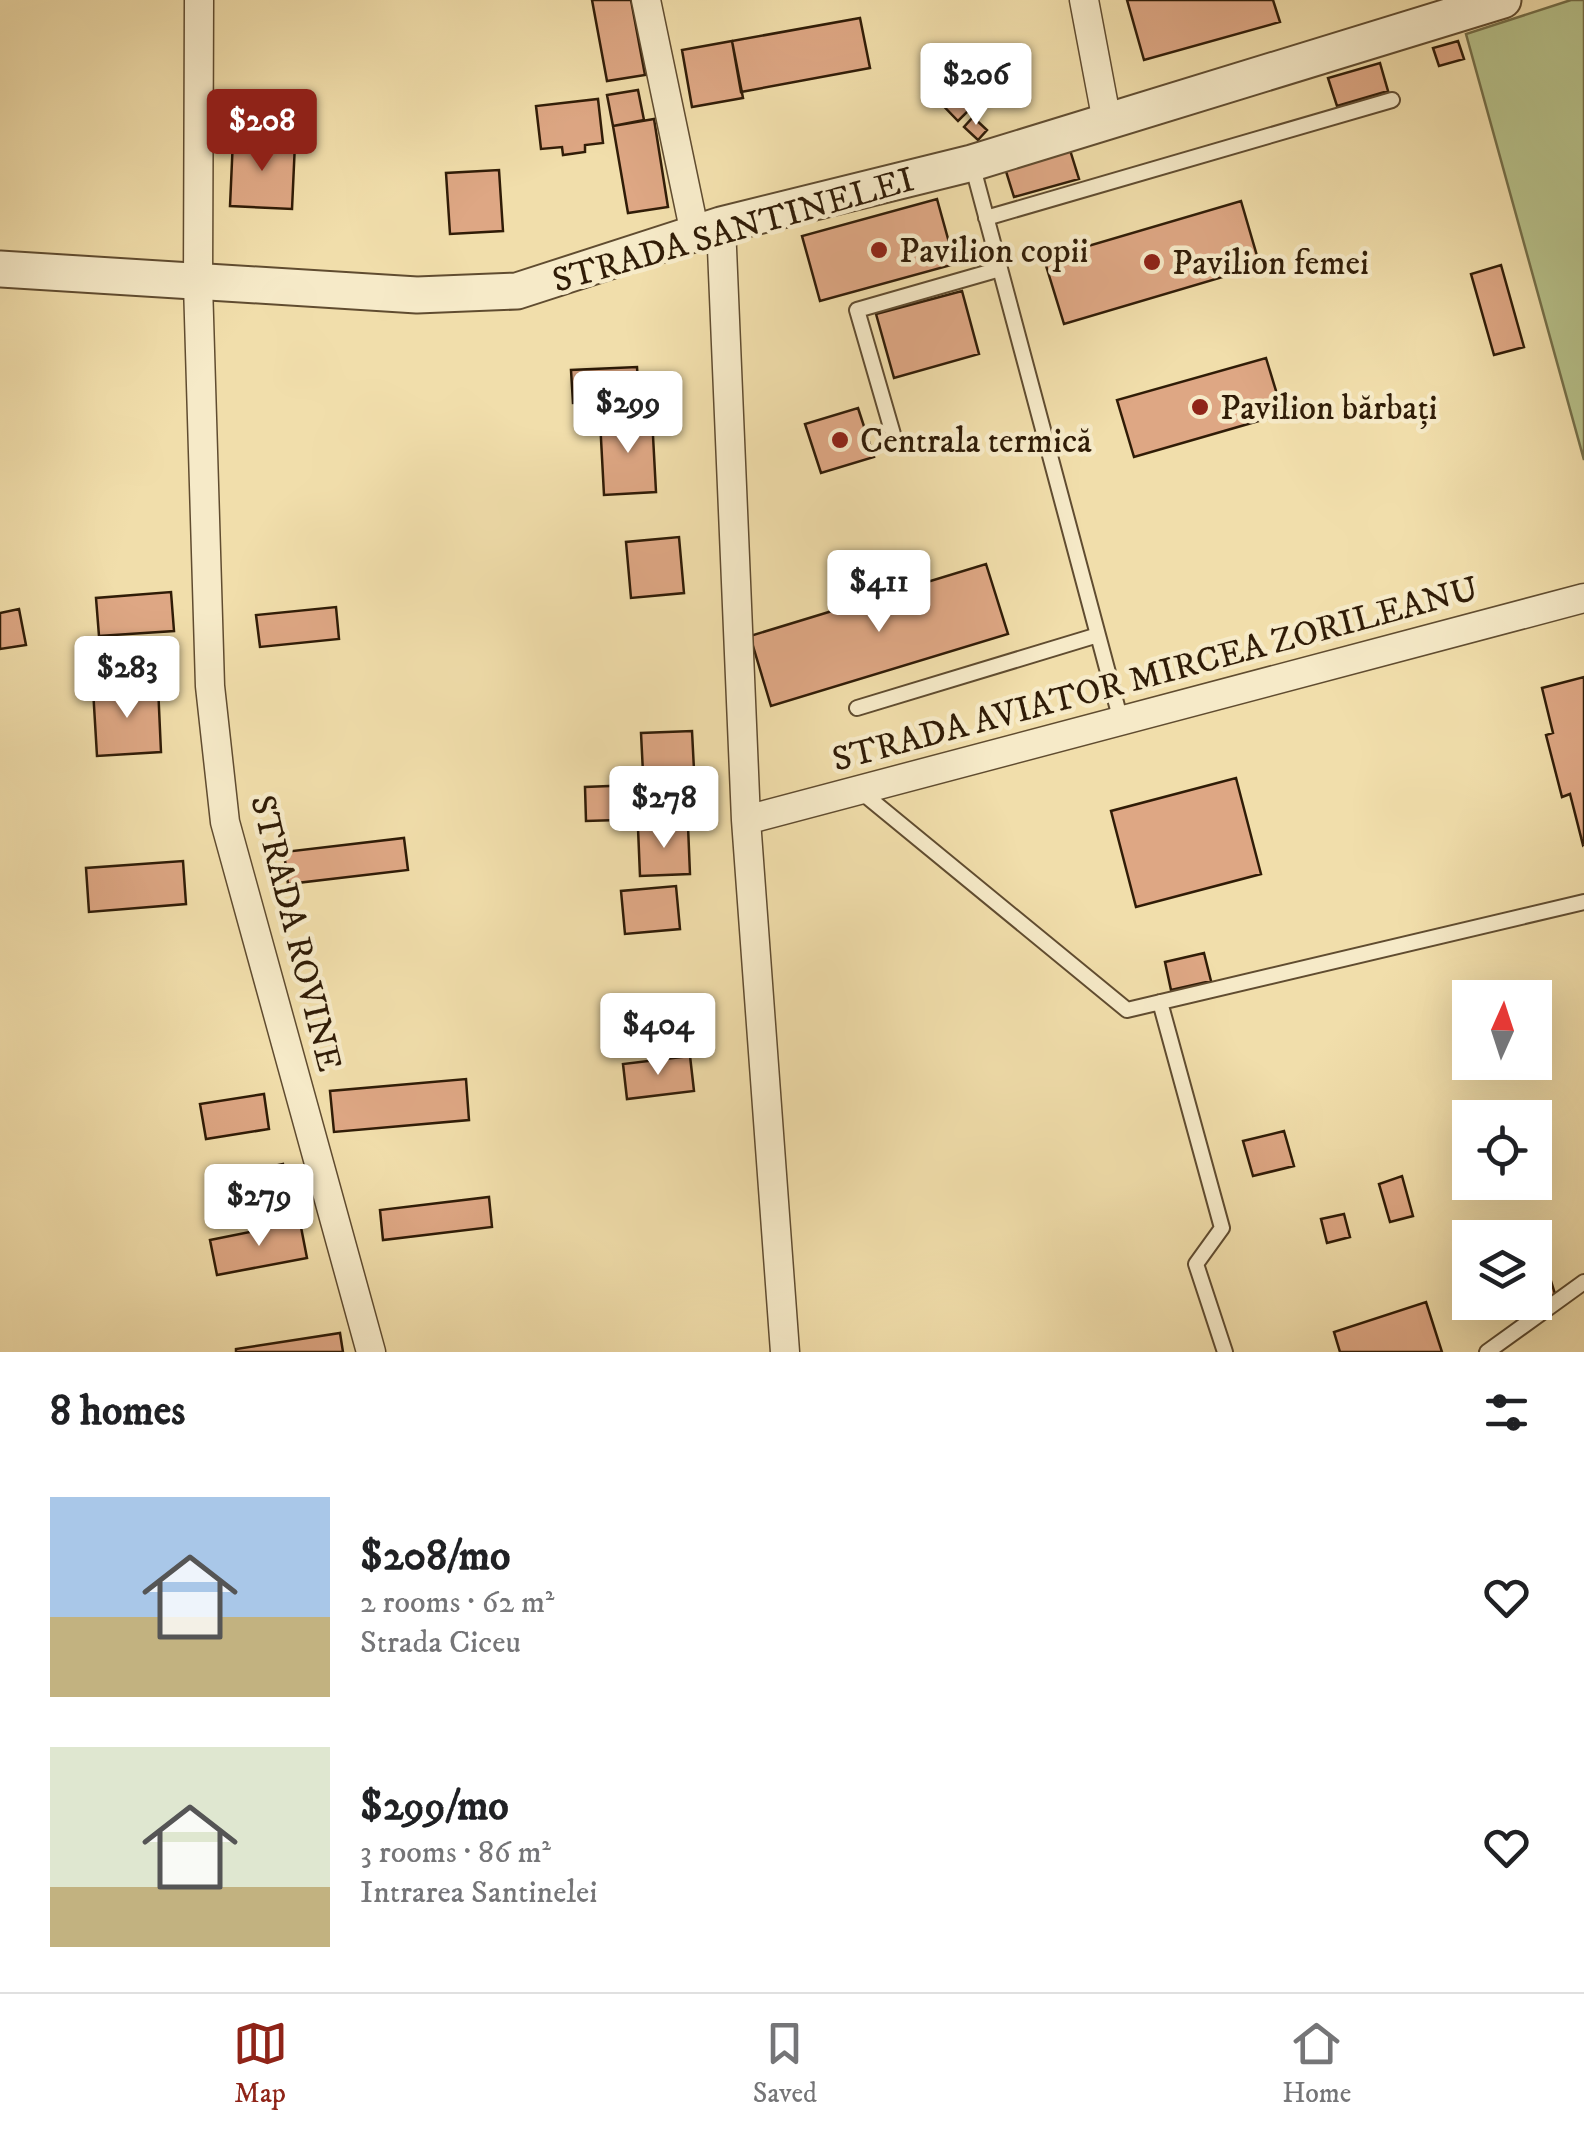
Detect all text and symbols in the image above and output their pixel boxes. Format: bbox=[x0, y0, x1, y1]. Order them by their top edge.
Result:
pin: $206 bbox=[917, 43, 1035, 128]
text: $206 bbox=[942, 55, 1010, 95]
pin: $208 bbox=[203, 89, 321, 174]
text: $208 bbox=[229, 101, 295, 141]
street label: STRADA SANTINELEI bbox=[548, 158, 919, 304]
place label: Pavilion copii bbox=[899, 230, 1089, 274]
marker: Pavilion copii bbox=[868, 239, 890, 261]
place label: Pavilion femei bbox=[1172, 242, 1369, 286]
marker: Pavilion femei bbox=[1141, 251, 1163, 273]
pin: $299 bbox=[569, 371, 687, 456]
text: $299 bbox=[595, 383, 661, 423]
place label: Pavilion bărbați bbox=[1220, 387, 1438, 431]
marker: Pavilion bărbați bbox=[1189, 396, 1211, 418]
place label: Centrala termică bbox=[860, 420, 1092, 464]
marker: Centrala termică bbox=[829, 429, 851, 451]
pin: $411 bbox=[820, 550, 938, 635]
text: $411 bbox=[849, 562, 909, 602]
street label: STRADA AVIATOR MIRCEA ZORILEANU bbox=[828, 567, 1483, 782]
pin: $283 bbox=[68, 636, 186, 721]
text: $283 bbox=[96, 648, 158, 688]
pin: $278 bbox=[605, 766, 723, 851]
text: $278 bbox=[631, 778, 697, 818]
street label: STRADA ROVINE bbox=[239, 791, 351, 1076]
north arrow bbox=[1452, 980, 1552, 1080]
map controls bbox=[1452, 980, 1552, 1320]
pin: $404 bbox=[599, 993, 717, 1078]
text: $404 bbox=[622, 1005, 694, 1045]
button: locate bbox=[1452, 1100, 1552, 1200]
pin: $279 bbox=[200, 1164, 318, 1249]
text: $279 bbox=[226, 1176, 292, 1216]
button: layers bbox=[1452, 1220, 1552, 1320]
icon: filters bbox=[1479, 1385, 1534, 1440]
text: 8 homes bbox=[50, 1386, 185, 1438]
text: $208/mo bbox=[360, 1531, 510, 1583]
icon: home bbox=[130, 1537, 250, 1657]
icon: heart bbox=[1479, 1570, 1534, 1625]
text: 2 rooms · 62 m² bbox=[360, 1583, 554, 1623]
text: Strada Ciceu bbox=[360, 1623, 521, 1663]
text: $299/mo bbox=[360, 1781, 509, 1833]
icon: home bbox=[130, 1787, 250, 1907]
icon: heart bbox=[1479, 1820, 1534, 1875]
text: 3 rooms · 86 m² bbox=[360, 1833, 551, 1873]
text: Intrarea Santinelei bbox=[360, 1873, 597, 1913]
tab: Map bbox=[233, 2016, 288, 2111]
tab: Saved bbox=[753, 2016, 817, 2111]
tab: Home bbox=[1282, 2016, 1351, 2111]

